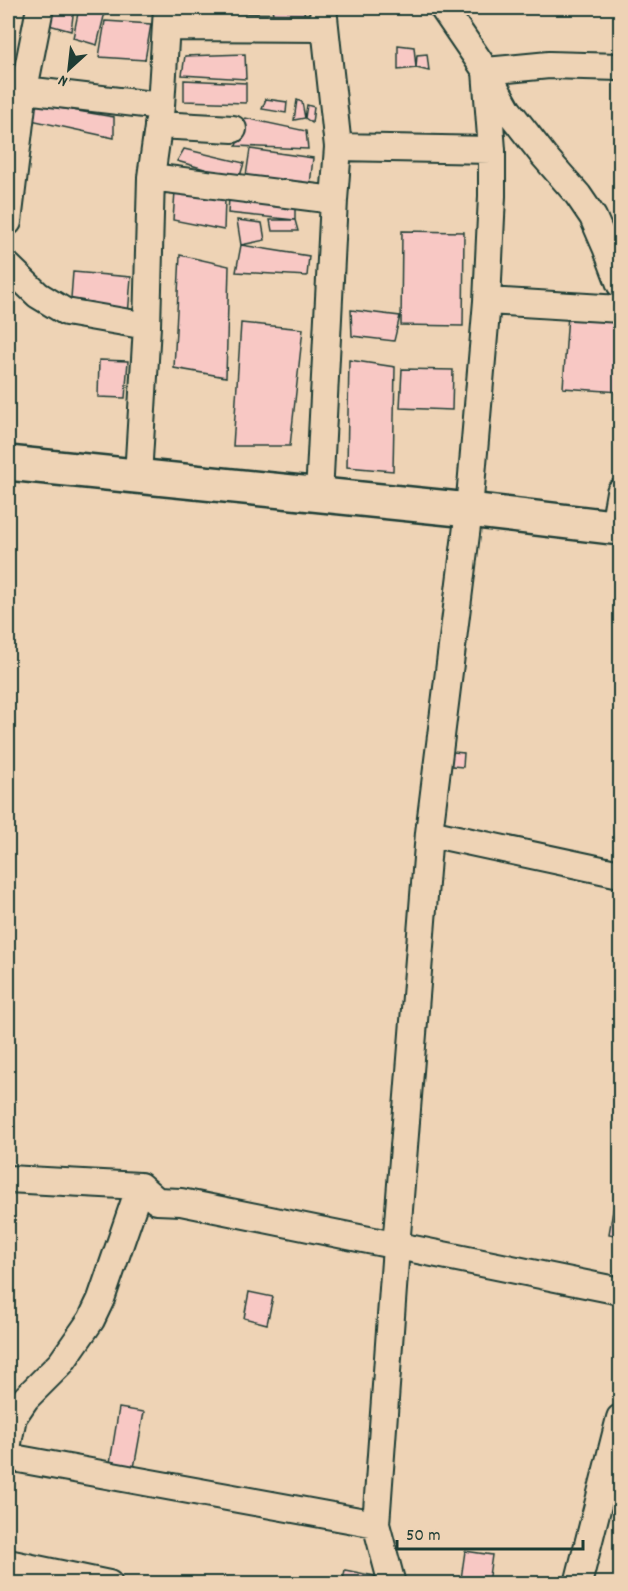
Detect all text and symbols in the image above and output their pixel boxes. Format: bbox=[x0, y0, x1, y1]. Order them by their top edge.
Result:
north arrow bbox=[39, 39, 99, 99]
text: N bbox=[54, 68, 72, 92]
scale bar bbox=[397, 1513, 583, 1551]
text: 50 m bbox=[406, 1524, 441, 1549]

